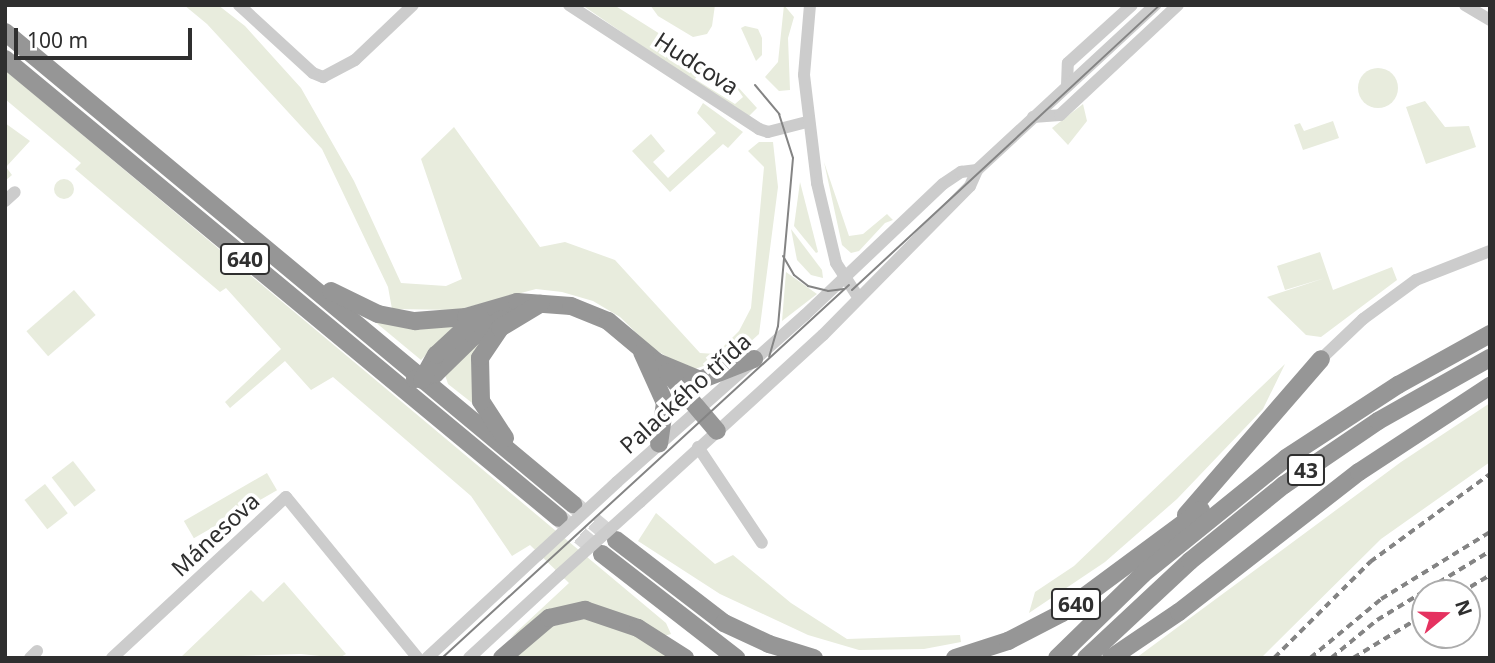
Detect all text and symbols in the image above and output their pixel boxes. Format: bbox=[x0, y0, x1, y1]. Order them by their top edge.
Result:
scale bar bbox=[18, 14, 196, 58]
text: 100 m bbox=[27, 26, 88, 54]
street label: Hudcova bbox=[650, 26, 744, 100]
road number: 640 bbox=[219, 242, 271, 276]
street label: Palackého třída bbox=[614, 327, 756, 459]
road number: 43 bbox=[1287, 452, 1325, 488]
street label: Mánesova bbox=[165, 486, 265, 582]
north arrow bbox=[1411, 579, 1481, 649]
road number: 640 bbox=[1050, 586, 1102, 622]
text: N bbox=[1449, 596, 1479, 619]

